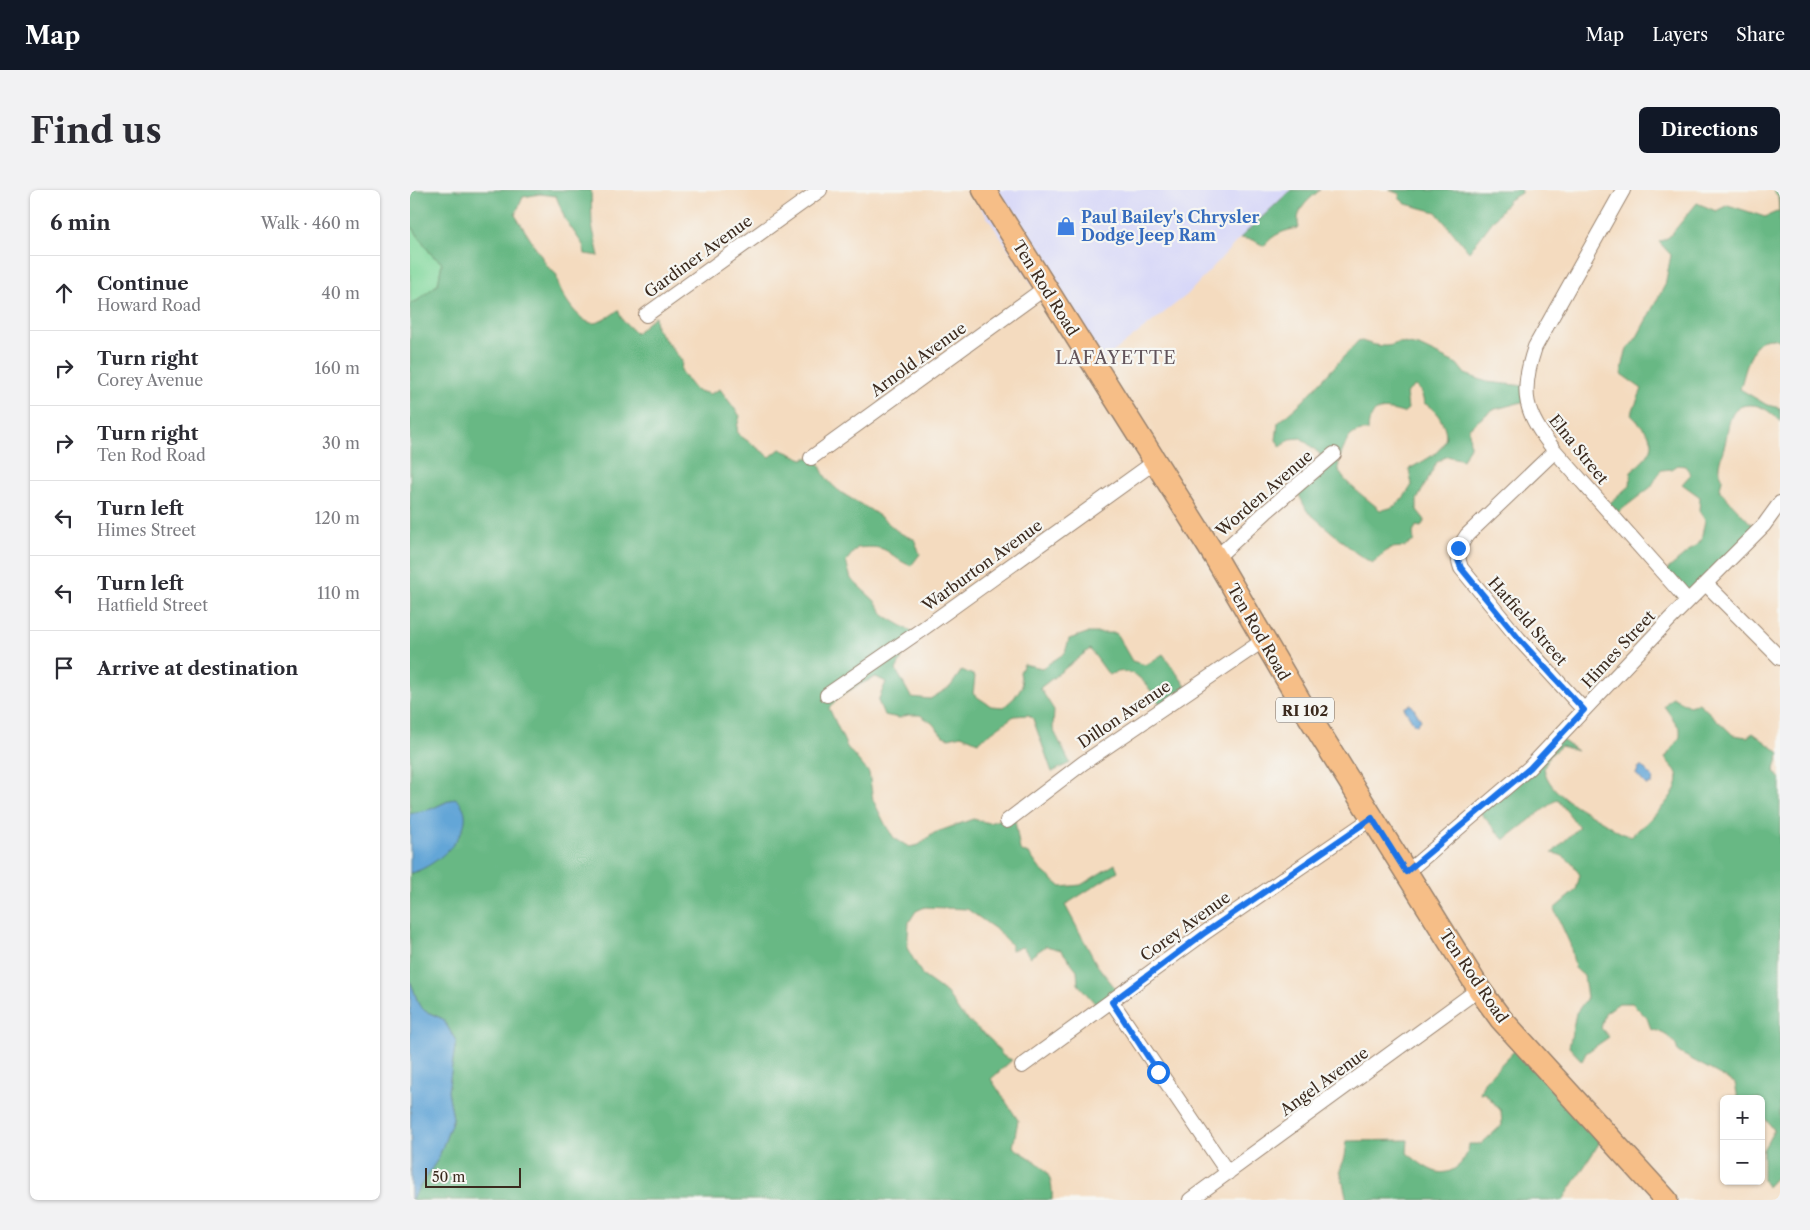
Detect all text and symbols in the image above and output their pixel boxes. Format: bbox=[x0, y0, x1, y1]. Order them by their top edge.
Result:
text: Map bbox=[25, 21, 80, 50]
text: Map bbox=[1586, 24, 1624, 46]
text: Layers bbox=[1652, 24, 1708, 46]
text: Share bbox=[1736, 24, 1785, 46]
button: Directions bbox=[1639, 107, 1780, 153]
text: Find us bbox=[30, 109, 162, 152]
place label: Paul Bailey's Chrysler Dodge Jeep Ram bbox=[1081, 207, 1259, 245]
text: 6 min bbox=[50, 210, 111, 235]
street label: Gardiner Avenue bbox=[640, 210, 756, 302]
text: Walk · 460 m bbox=[261, 213, 360, 233]
shop icon: Paul Bailey's Chrysler Dodge Jeep Ram bbox=[1055, 215, 1077, 237]
street label: Ten Rod Road bbox=[1009, 237, 1083, 340]
text: Continue bbox=[97, 272, 189, 295]
icon: ahead bbox=[50, 279, 78, 307]
text: 40 m bbox=[321, 283, 360, 303]
text: Howard Road bbox=[97, 295, 201, 315]
street label: Arnold Avenue bbox=[865, 318, 970, 401]
text: Turn right bbox=[97, 347, 198, 370]
district label: LAFAYETTE bbox=[1055, 347, 1177, 369]
icon: right bbox=[50, 354, 78, 382]
text: 160 m bbox=[315, 358, 360, 378]
text: Corey Avenue bbox=[97, 370, 203, 390]
street label: Elna Street bbox=[1545, 410, 1613, 488]
text: Turn right bbox=[97, 422, 198, 445]
icon: right bbox=[50, 429, 78, 457]
text: 30 m bbox=[322, 433, 360, 453]
text: Ten Rod Road bbox=[97, 445, 206, 465]
street label: Worden Avenue bbox=[1211, 445, 1317, 541]
text: Turn left bbox=[97, 497, 184, 520]
icon: left bbox=[50, 504, 78, 532]
text: 120 m bbox=[315, 508, 360, 528]
street label: Warburton Avenue bbox=[917, 515, 1046, 616]
text: Himes Street bbox=[97, 520, 196, 540]
route end bbox=[1447, 537, 1470, 560]
text: Turn left bbox=[97, 572, 184, 595]
street label: Hatfield Street bbox=[1484, 573, 1572, 670]
icon: left bbox=[50, 579, 78, 607]
street label: Ten Rod Road bbox=[1223, 580, 1295, 684]
text: 110 m bbox=[317, 583, 360, 603]
text: Hatfield Street bbox=[97, 595, 208, 615]
street label: Himes Street bbox=[1577, 606, 1659, 692]
icon: arrive bbox=[50, 654, 78, 682]
text: Arrive at destination bbox=[97, 657, 298, 680]
street label: Dillon Avenue bbox=[1074, 676, 1174, 752]
road number: RI 102 bbox=[1276, 698, 1334, 722]
street label: Corey Avenue bbox=[1136, 887, 1234, 965]
street label: Ten Rod Road bbox=[1435, 925, 1513, 1027]
street label: Angel Avenue bbox=[1275, 1042, 1372, 1120]
route start bbox=[1147, 1061, 1170, 1084]
map controls bbox=[1720, 1095, 1765, 1185]
button: + bbox=[1720, 1095, 1765, 1140]
button: − bbox=[1720, 1140, 1765, 1185]
scale bar bbox=[425, 1165, 521, 1188]
text: 50 m bbox=[432, 1168, 465, 1186]

